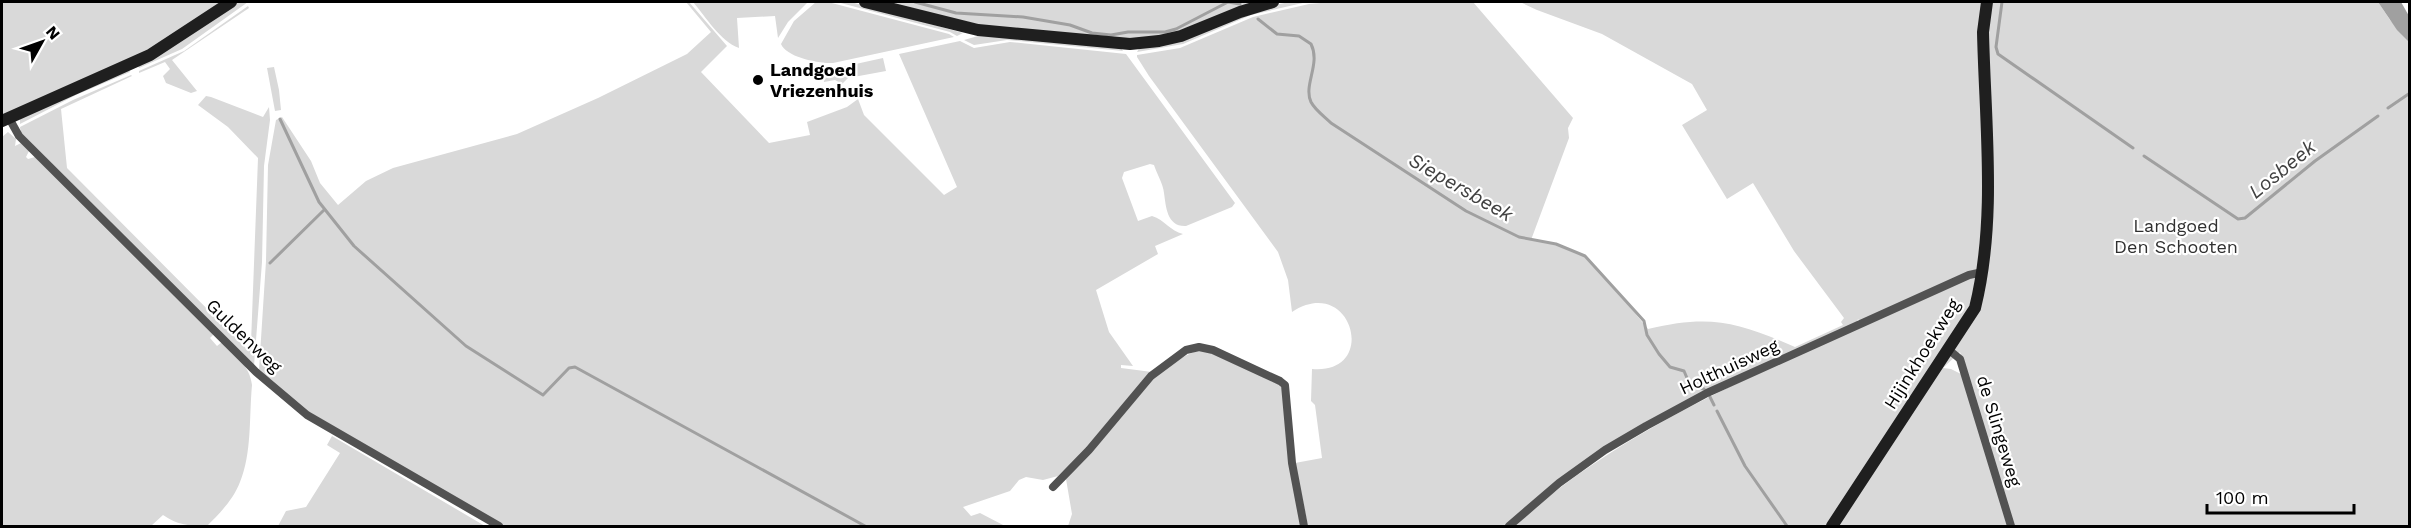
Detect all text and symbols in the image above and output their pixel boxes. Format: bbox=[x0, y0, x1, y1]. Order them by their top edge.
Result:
north arrow bbox=[12, 12, 72, 72]
text: N bbox=[42, 22, 64, 43]
place label: Landgoed Vriezenhuis bbox=[770, 59, 874, 101]
marker: Landgoed Vriezenhuis bbox=[751, 73, 765, 87]
water label: Losbeek bbox=[2244, 134, 2321, 203]
water label: Siepersbeek bbox=[1404, 147, 1518, 227]
park label: Landgoed Den Schooten bbox=[2114, 215, 2238, 257]
street label: Guldenweg bbox=[202, 294, 287, 377]
street label: Hijinkhoekweg bbox=[1879, 294, 1964, 413]
street label: Holthuisweg bbox=[1676, 334, 1782, 399]
street label: de Slingeweg bbox=[1973, 373, 2026, 489]
scale bar bbox=[2207, 477, 2354, 515]
text: 100 m bbox=[2216, 487, 2269, 508]

